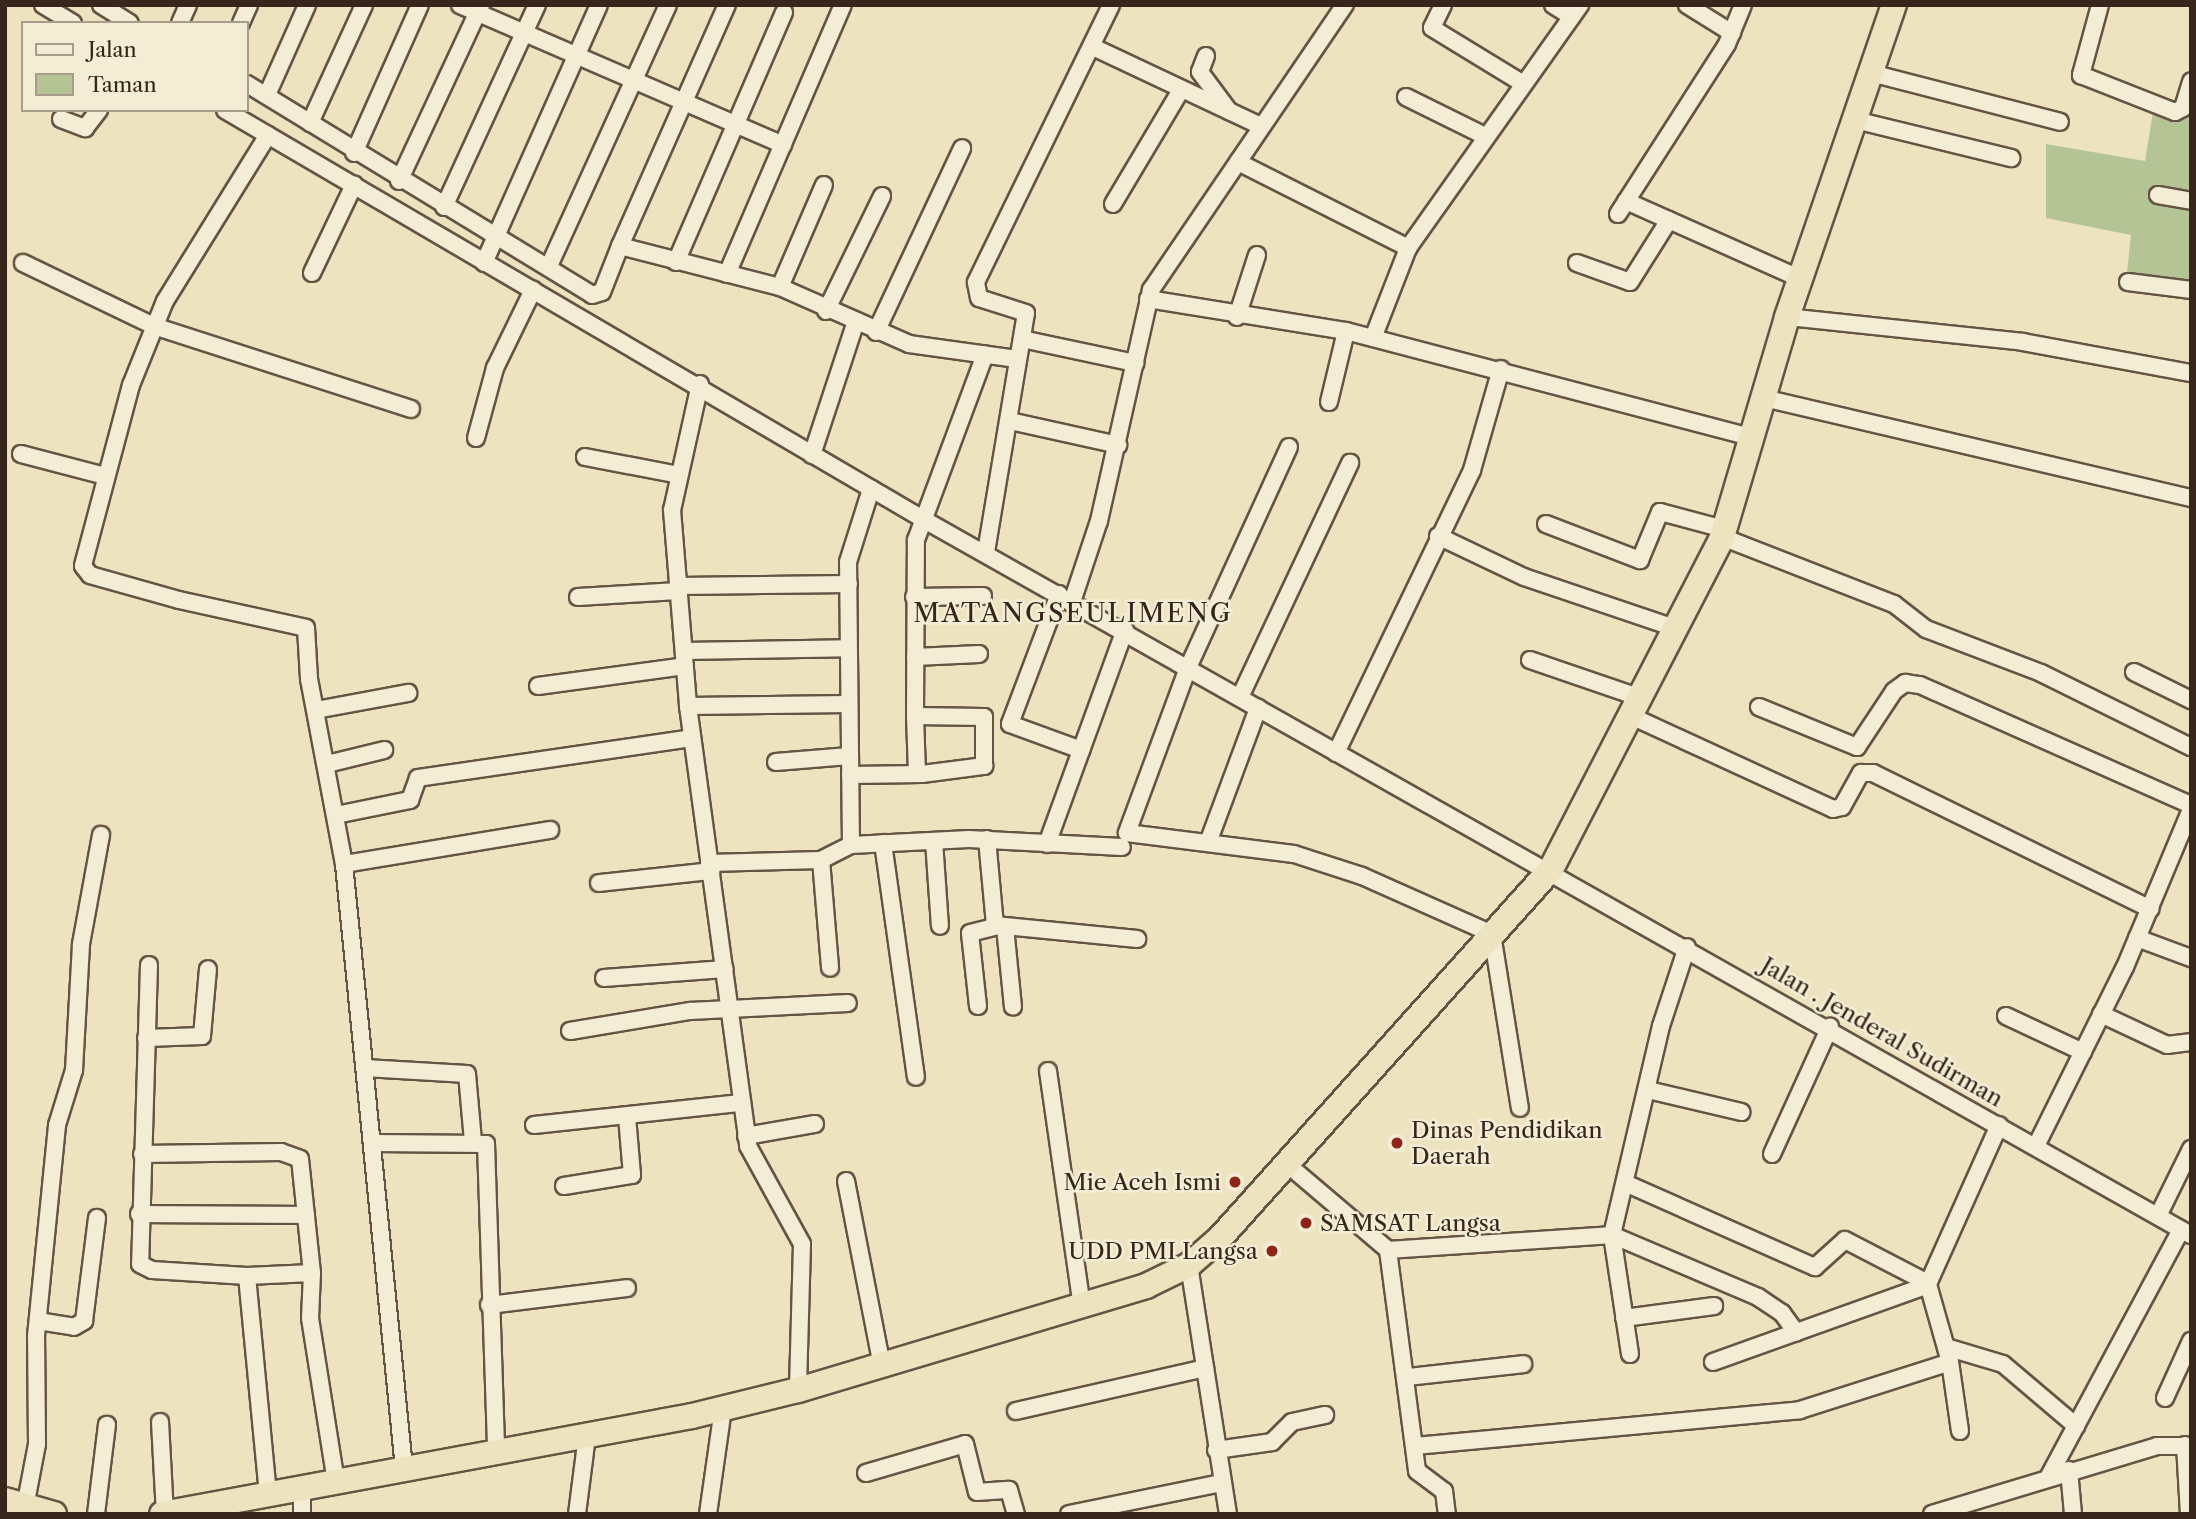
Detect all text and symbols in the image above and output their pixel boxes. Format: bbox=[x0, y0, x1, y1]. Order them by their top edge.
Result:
legend bbox=[21, 21, 248, 112]
text: Jalan bbox=[88, 37, 137, 62]
text: Taman bbox=[88, 72, 157, 97]
district label: MATANGSEULIMENG bbox=[915, 598, 1231, 630]
street label: Jalan . Jenderal Sudirman bbox=[1756, 951, 2008, 1113]
place label: Dinas Pendidikan Daerah bbox=[1411, 1116, 1603, 1170]
marker: Dinas Pendidikan Daerah bbox=[1389, 1135, 1405, 1151]
place label: Mie Aceh Ismi bbox=[1063, 1168, 1221, 1196]
marker: Mie Aceh Ismi bbox=[1227, 1174, 1243, 1190]
place label: SAMSAT Langsa bbox=[1320, 1209, 1502, 1237]
marker: SAMSAT Langsa bbox=[1298, 1215, 1314, 1231]
place label: UDD PMI Langsa bbox=[1068, 1237, 1258, 1265]
marker: UDD PMI Langsa bbox=[1264, 1243, 1280, 1259]

